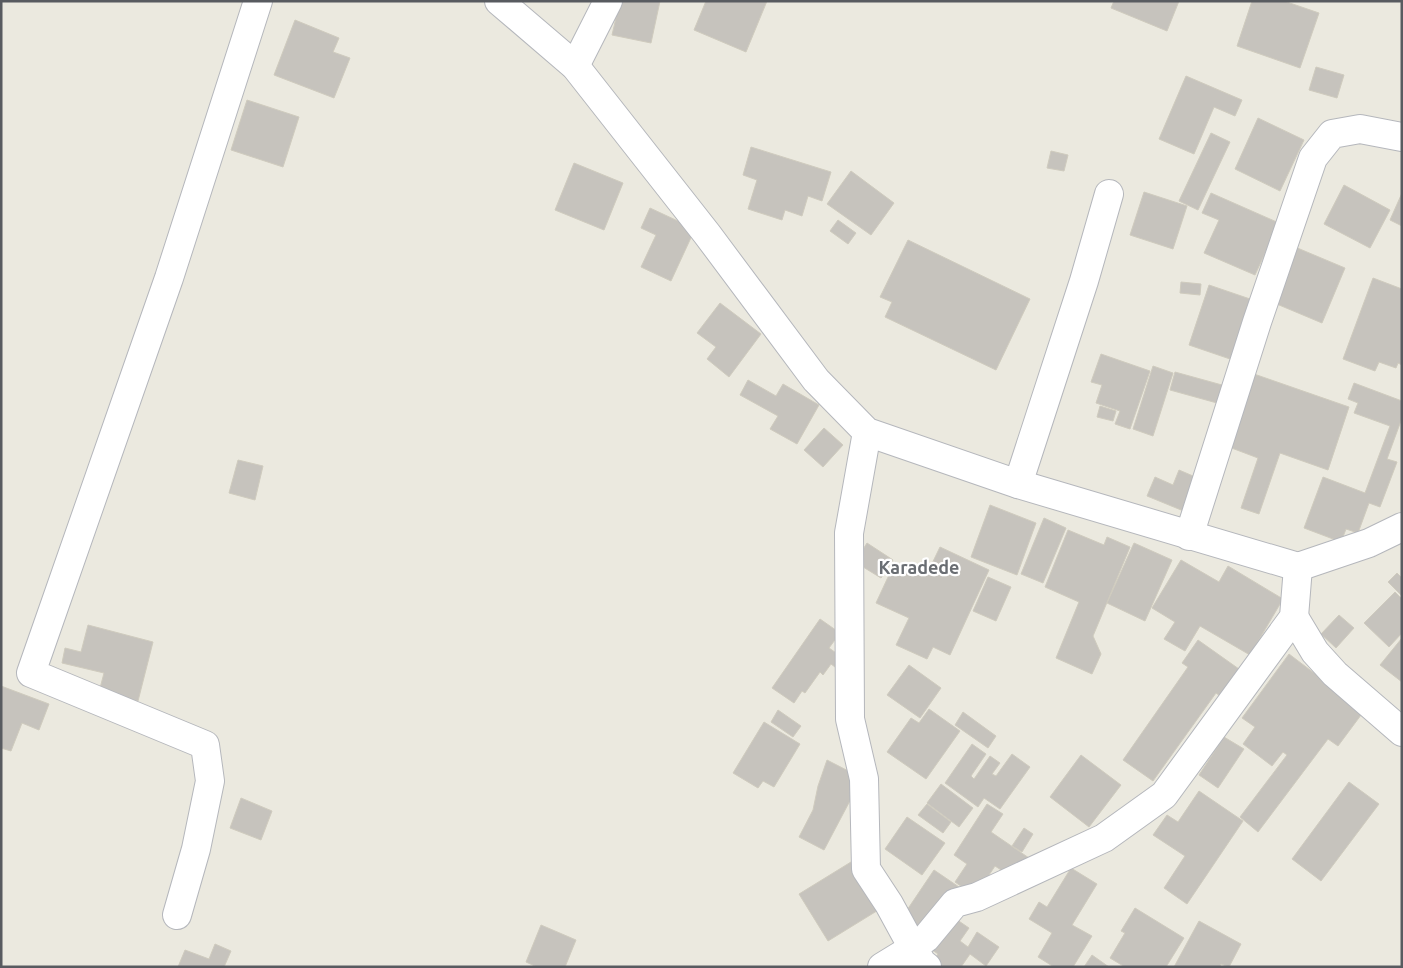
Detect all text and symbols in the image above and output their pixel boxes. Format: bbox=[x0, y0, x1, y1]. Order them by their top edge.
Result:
district label: Karadede bbox=[879, 557, 959, 577]

